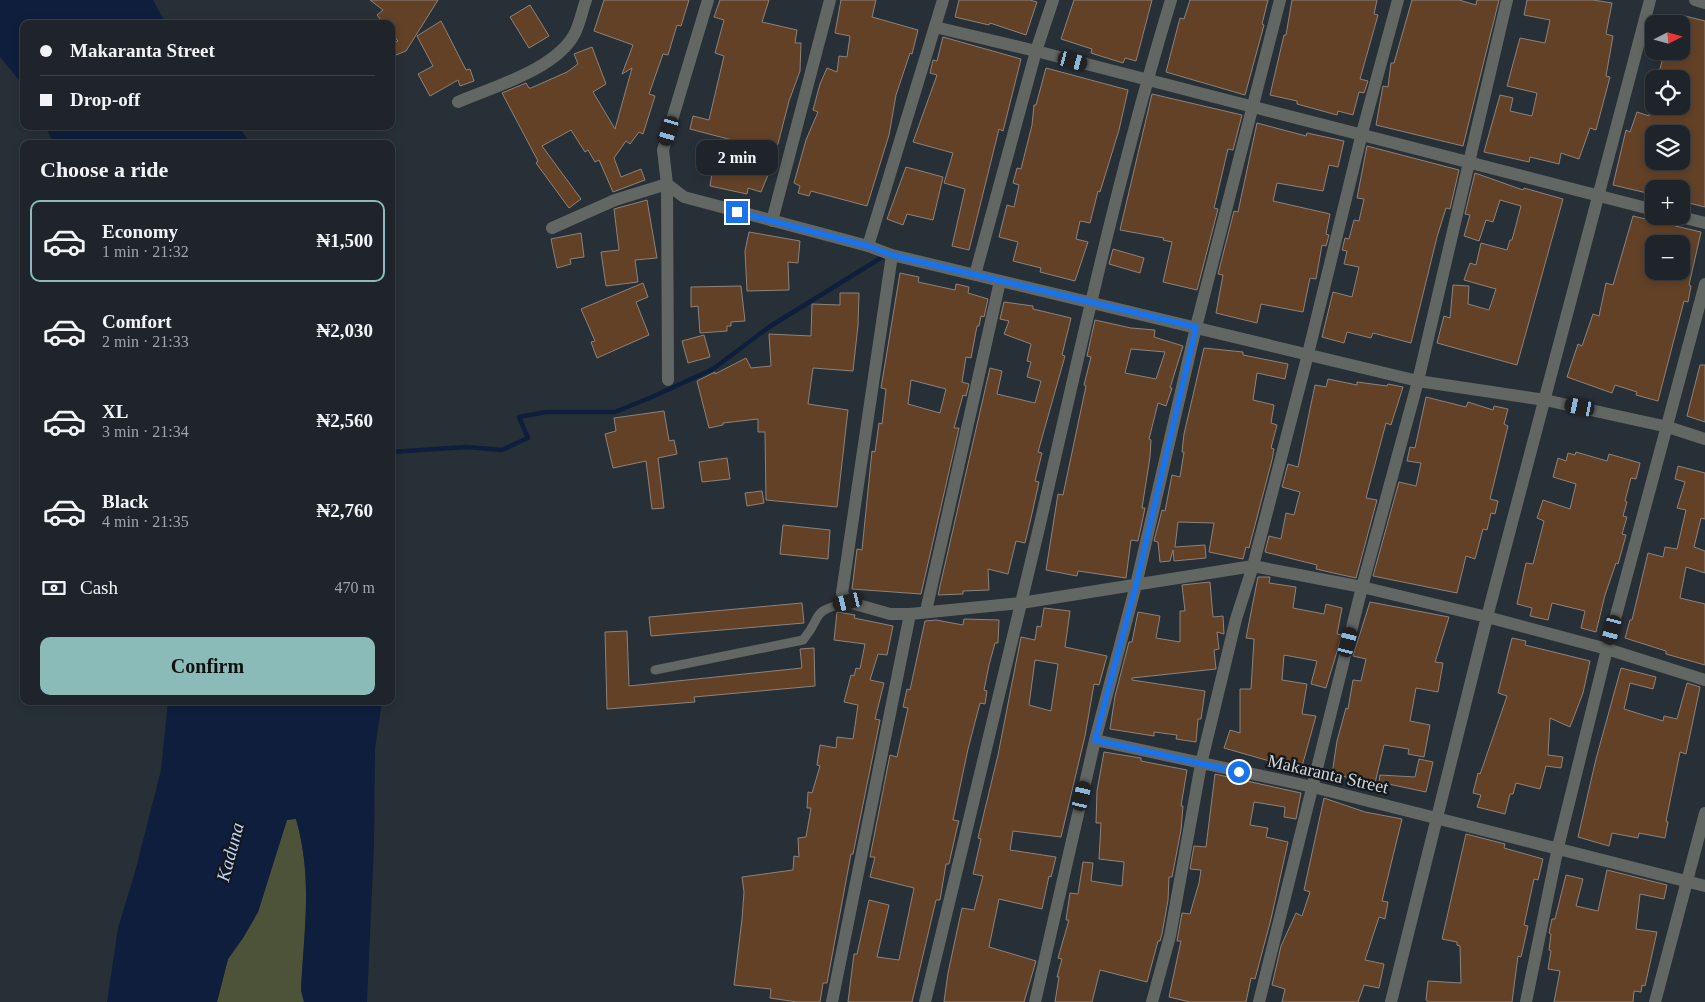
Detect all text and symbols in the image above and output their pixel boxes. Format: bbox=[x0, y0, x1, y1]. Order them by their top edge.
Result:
north arrow bbox=[1645, 15, 1690, 60]
map controls bbox=[1645, 15, 1690, 280]
text: Makaranta Street bbox=[70, 40, 215, 61]
car bbox=[1056, 50, 1089, 72]
button: locate bbox=[1645, 70, 1690, 115]
text: Drop-off bbox=[70, 89, 140, 110]
car bbox=[657, 114, 680, 148]
button: layers bbox=[1645, 125, 1690, 170]
callout: 2 min bbox=[696, 140, 778, 174]
text: 2 min bbox=[718, 149, 756, 166]
text: Choose a ride bbox=[40, 157, 168, 182]
button: + bbox=[1645, 180, 1690, 225]
route end bbox=[726, 201, 748, 223]
icon: car bbox=[42, 219, 87, 264]
text: Economy bbox=[102, 221, 178, 242]
text: ₦1,500 bbox=[317, 230, 373, 251]
button: − bbox=[1645, 235, 1690, 280]
text: 1 min · 21:32 bbox=[102, 243, 189, 260]
icon: car bbox=[42, 309, 87, 354]
text: Comfort bbox=[102, 311, 172, 332]
text: ₦2,030 bbox=[317, 320, 373, 341]
text: 2 min · 21:33 bbox=[102, 333, 189, 350]
car bbox=[1563, 397, 1596, 417]
icon: car bbox=[42, 399, 87, 444]
text: XL bbox=[102, 401, 128, 422]
text: ₦2,560 bbox=[317, 410, 373, 431]
text: 3 min · 21:34 bbox=[102, 423, 189, 440]
icon: car bbox=[42, 489, 87, 534]
text: Black bbox=[102, 491, 148, 512]
text: ₦2,760 bbox=[317, 500, 373, 521]
text: 4 min · 21:35 bbox=[102, 513, 189, 530]
icon: cash bbox=[40, 574, 68, 602]
text: Cash bbox=[80, 577, 118, 598]
text: 470 m bbox=[335, 579, 375, 596]
car bbox=[831, 591, 864, 613]
car bbox=[1600, 614, 1623, 646]
car bbox=[1337, 626, 1358, 658]
button: Confirm bbox=[40, 637, 375, 695]
street label: Makaranta Street bbox=[1266, 750, 1390, 798]
route start bbox=[1228, 761, 1250, 783]
car bbox=[1071, 780, 1092, 812]
water label: Kaduna bbox=[212, 820, 248, 885]

